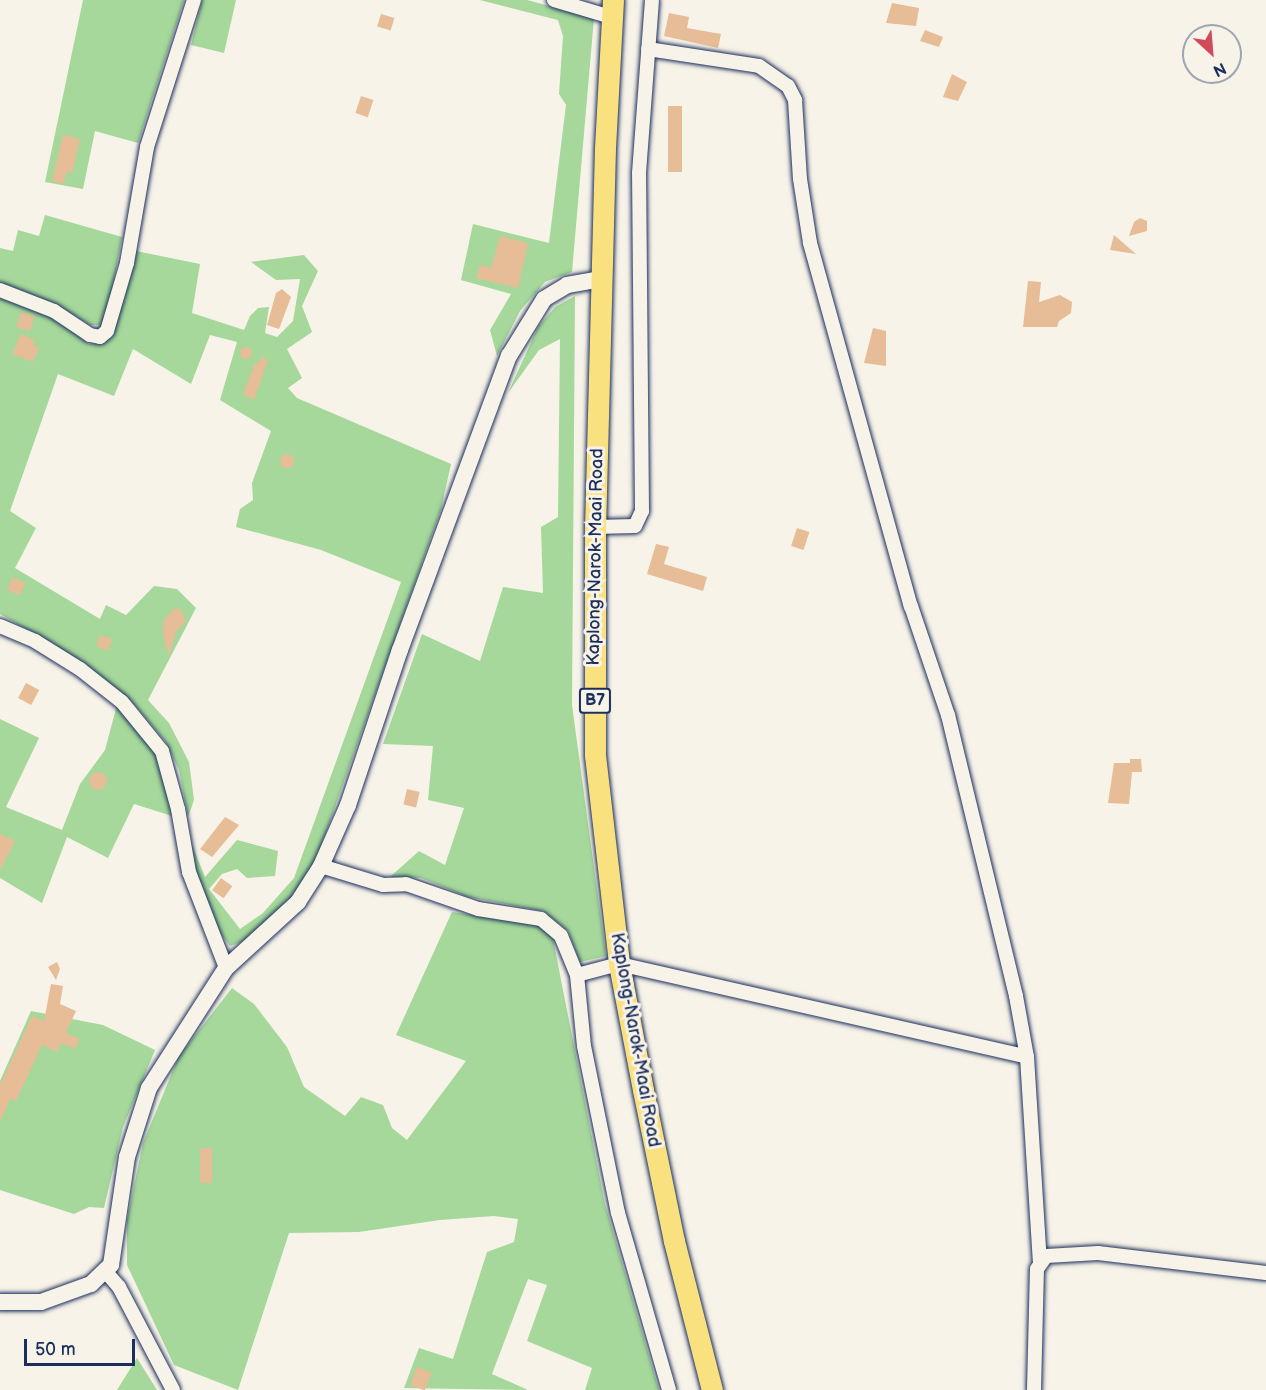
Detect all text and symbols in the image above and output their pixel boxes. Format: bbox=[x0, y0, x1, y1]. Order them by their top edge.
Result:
north arrow bbox=[1182, 24, 1242, 84]
text: N bbox=[1210, 58, 1229, 80]
street label: Kaplong-Narok-Maai Road bbox=[583, 448, 609, 666]
road number: B7 bbox=[578, 688, 612, 714]
street label: Kaplong-Narok-Maai Road bbox=[605, 931, 665, 1149]
scale bar bbox=[27, 1327, 138, 1365]
text: 50 m bbox=[35, 1339, 76, 1360]

